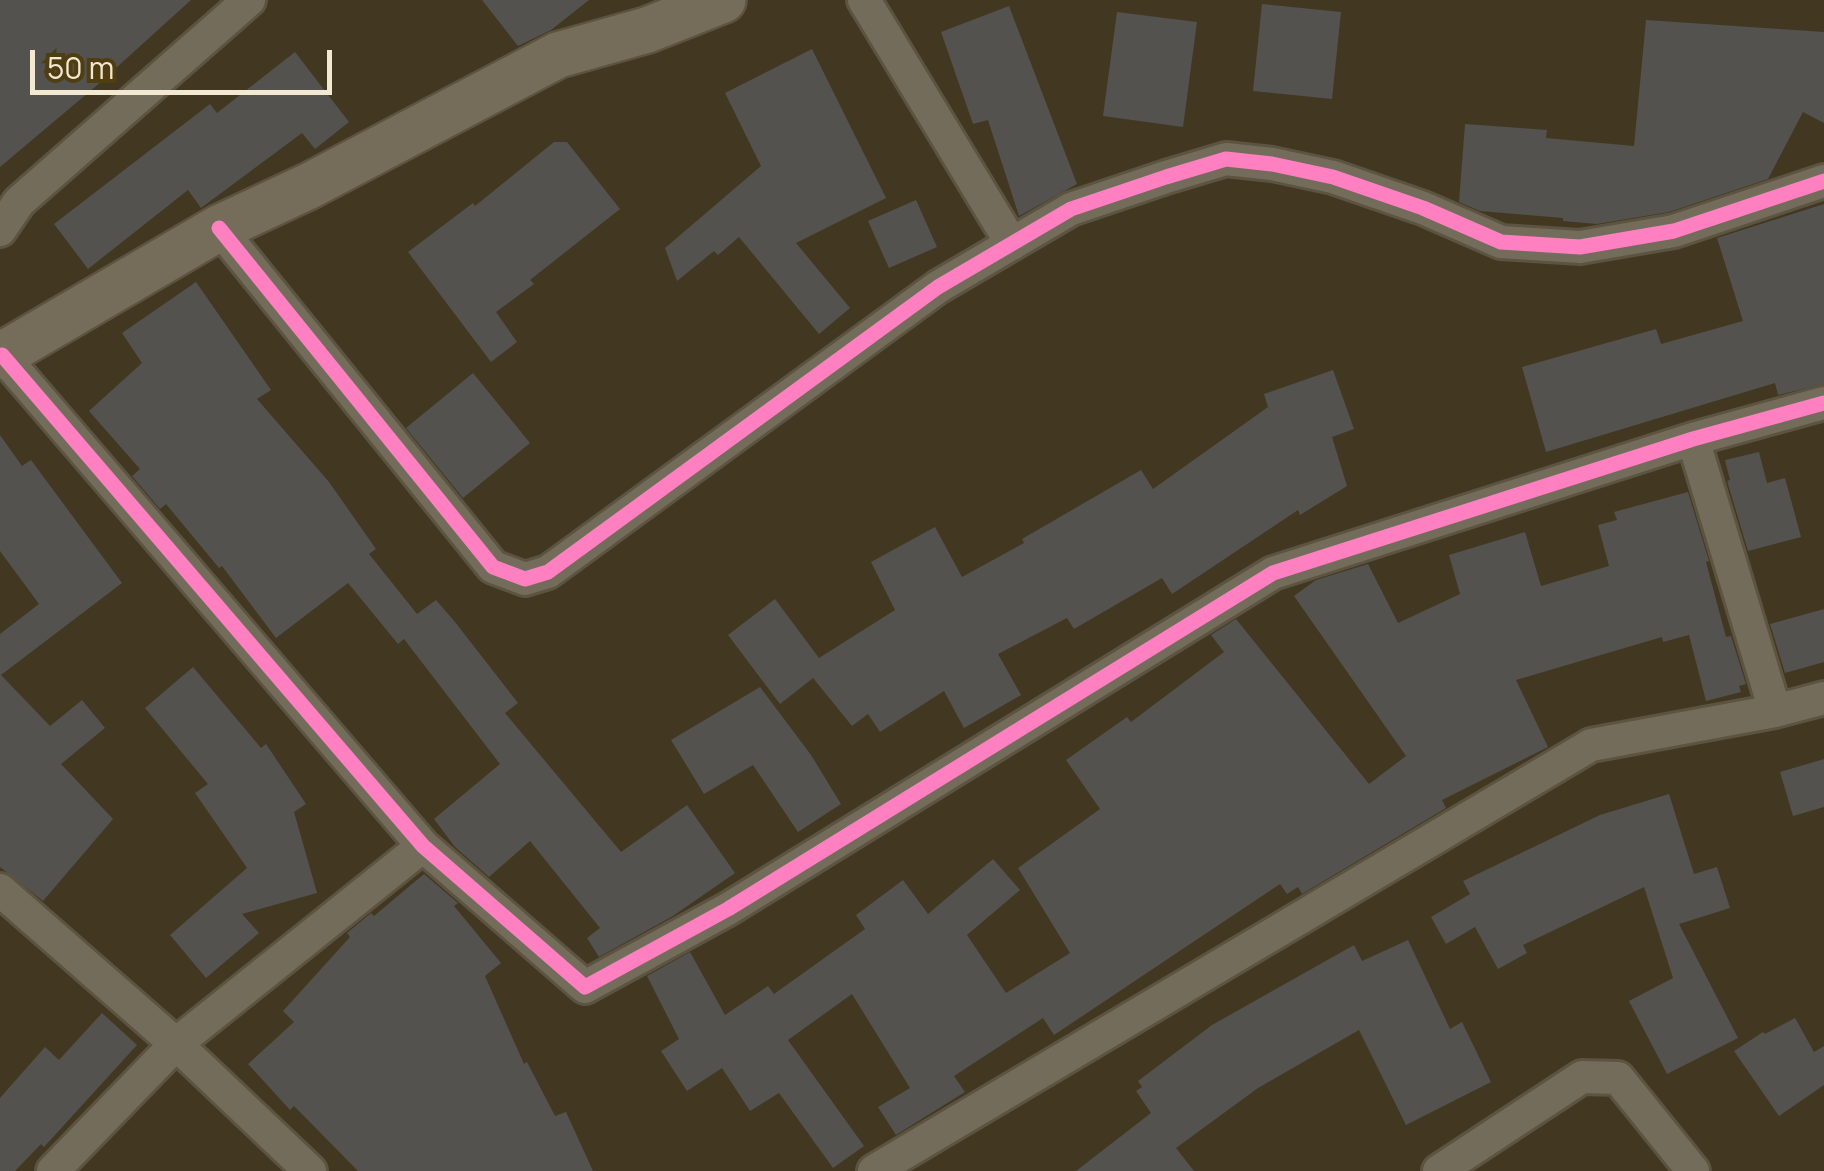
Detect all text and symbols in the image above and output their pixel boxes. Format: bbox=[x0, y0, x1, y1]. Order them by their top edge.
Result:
scale bar bbox=[35, 30, 338, 92]
text: 50 m bbox=[47, 47, 114, 88]

